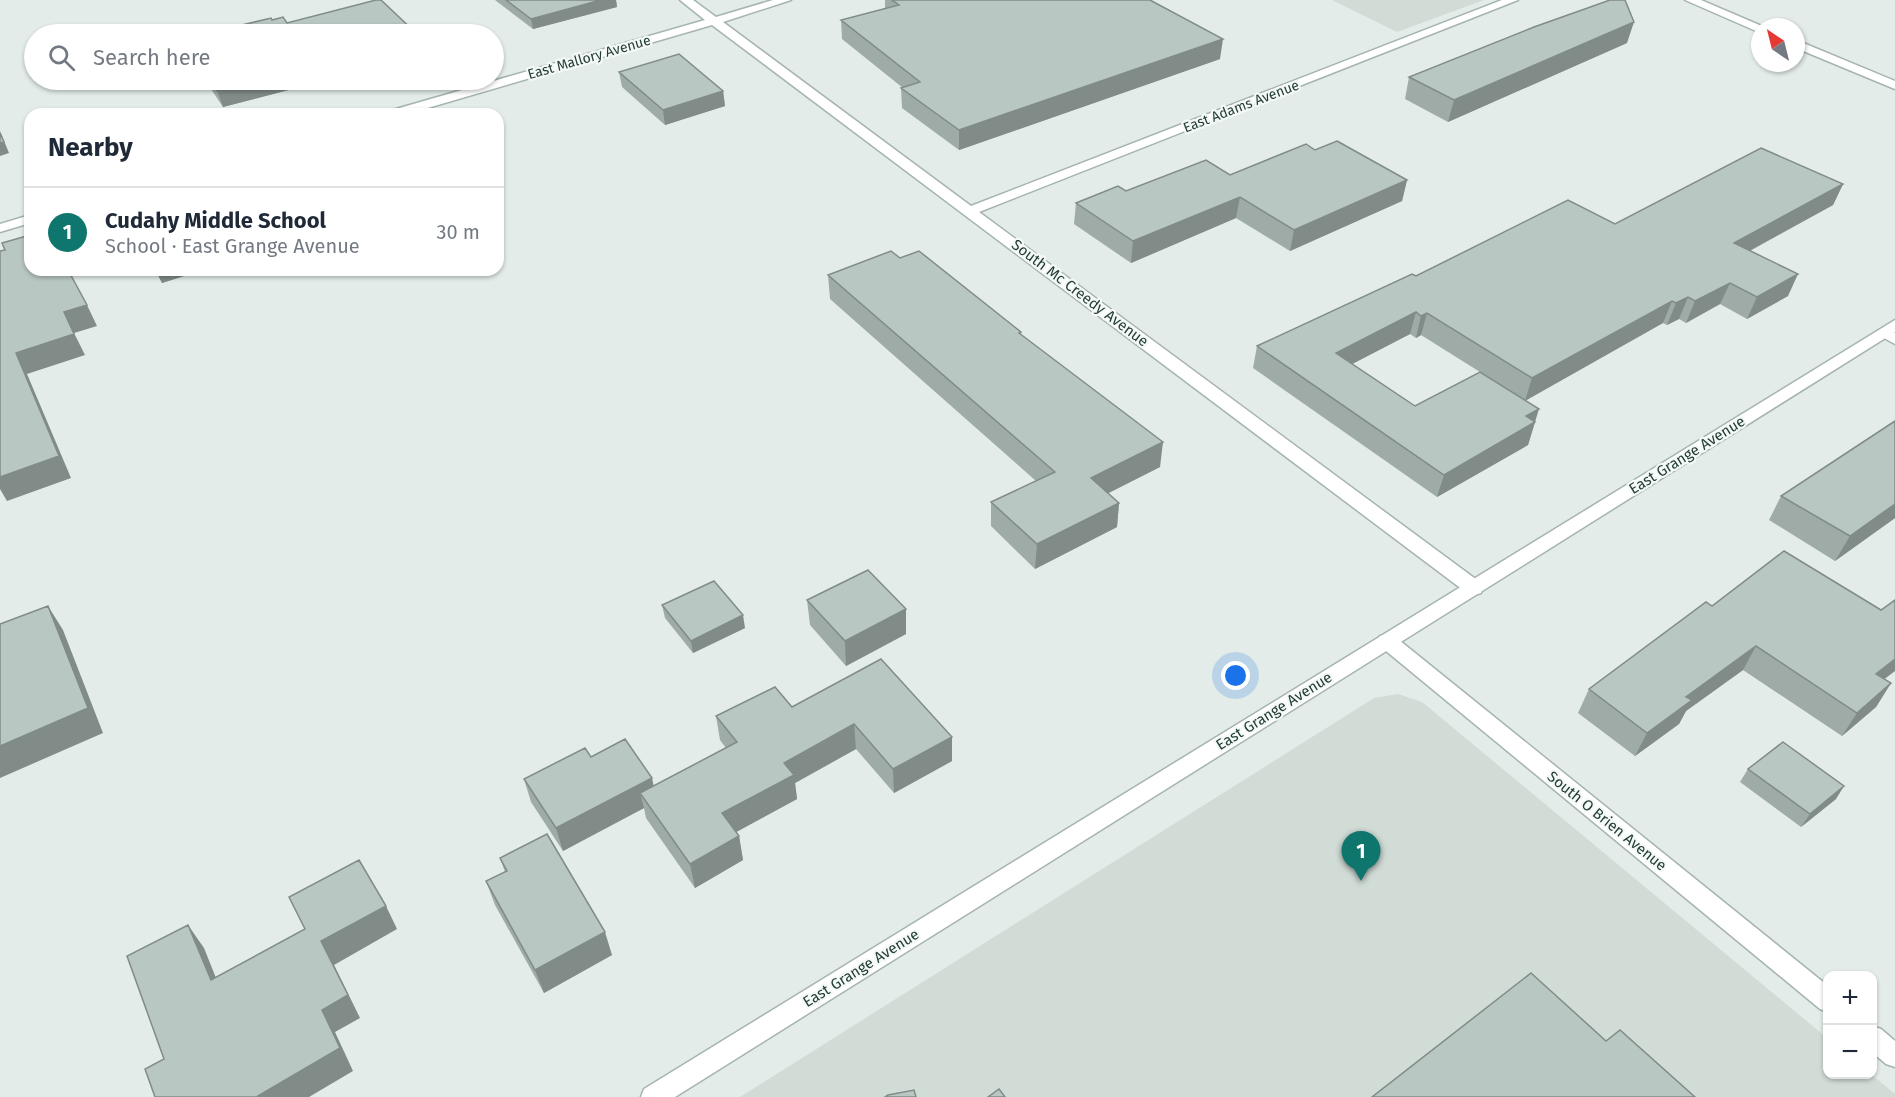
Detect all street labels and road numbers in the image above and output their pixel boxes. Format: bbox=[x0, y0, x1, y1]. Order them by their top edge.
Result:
street label: East Mallory Avenue bbox=[526, 32, 653, 83]
street label: East Adams Avenue bbox=[1181, 77, 1302, 136]
street label: South Mc Creedy Avenue bbox=[1008, 236, 1152, 350]
street label: East Grange Avenue bbox=[1626, 412, 1748, 498]
street label: East Grange Avenue bbox=[1213, 668, 1335, 754]
street label: South O Brien Avenue bbox=[1544, 767, 1670, 875]
street label: East Grange Avenue bbox=[800, 925, 922, 1011]

